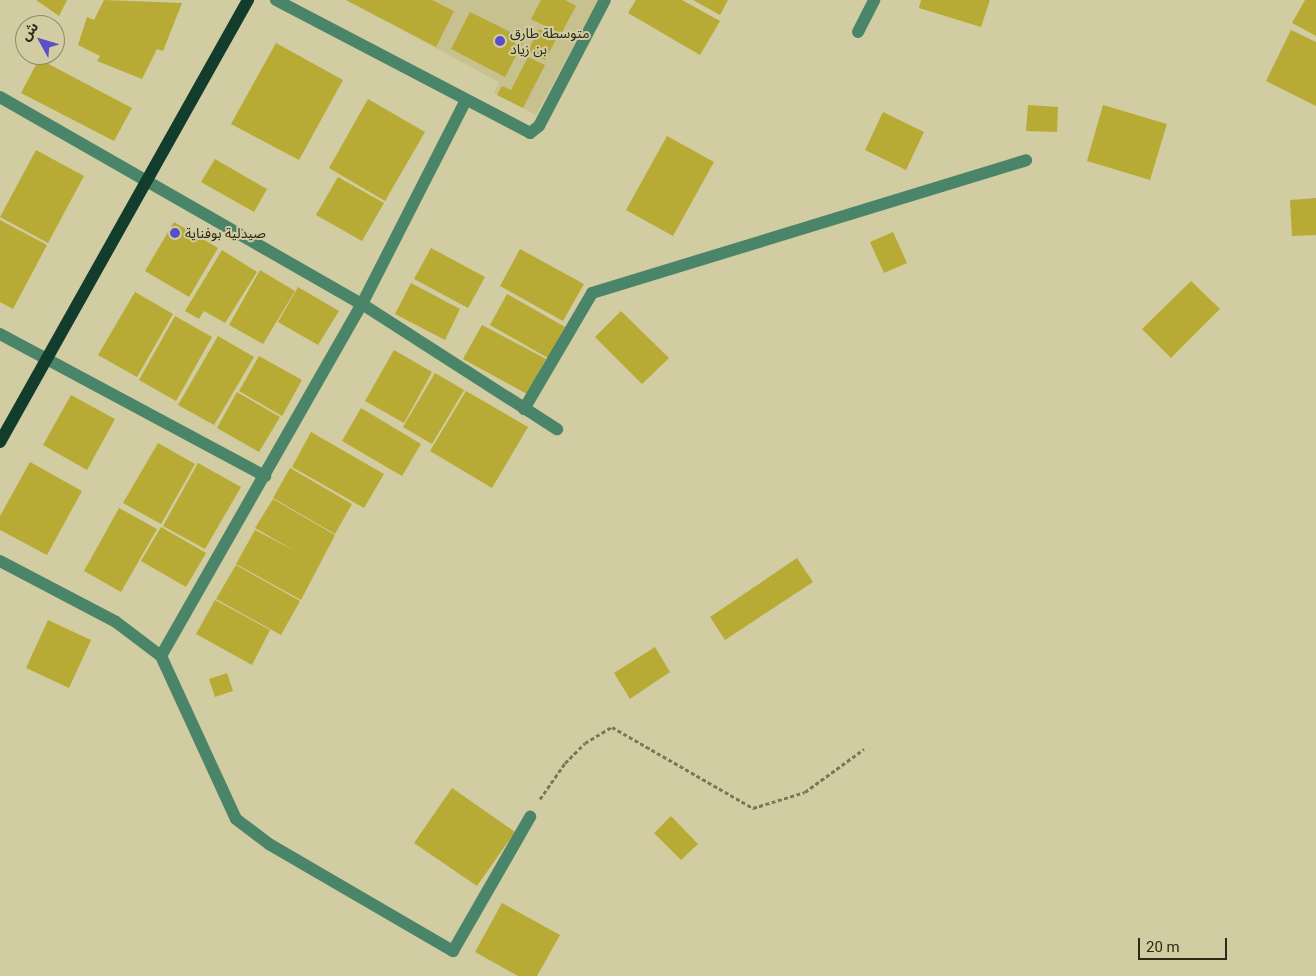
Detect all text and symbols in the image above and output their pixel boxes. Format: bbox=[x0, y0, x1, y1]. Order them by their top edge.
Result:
north arrow bbox=[15, 15, 65, 65]
text: ش bbox=[17, 19, 41, 44]
place label: متوسطة طارق بن زياد bbox=[510, 25, 589, 58]
marker: متوسطة طارق بن زياد bbox=[494, 35, 506, 47]
place label: صيدلية بوفناية bbox=[185, 225, 266, 241]
marker: صيدلية بوفناية bbox=[169, 227, 181, 239]
scale bar bbox=[1141, 928, 1230, 960]
text: 20 m bbox=[1146, 938, 1180, 956]

